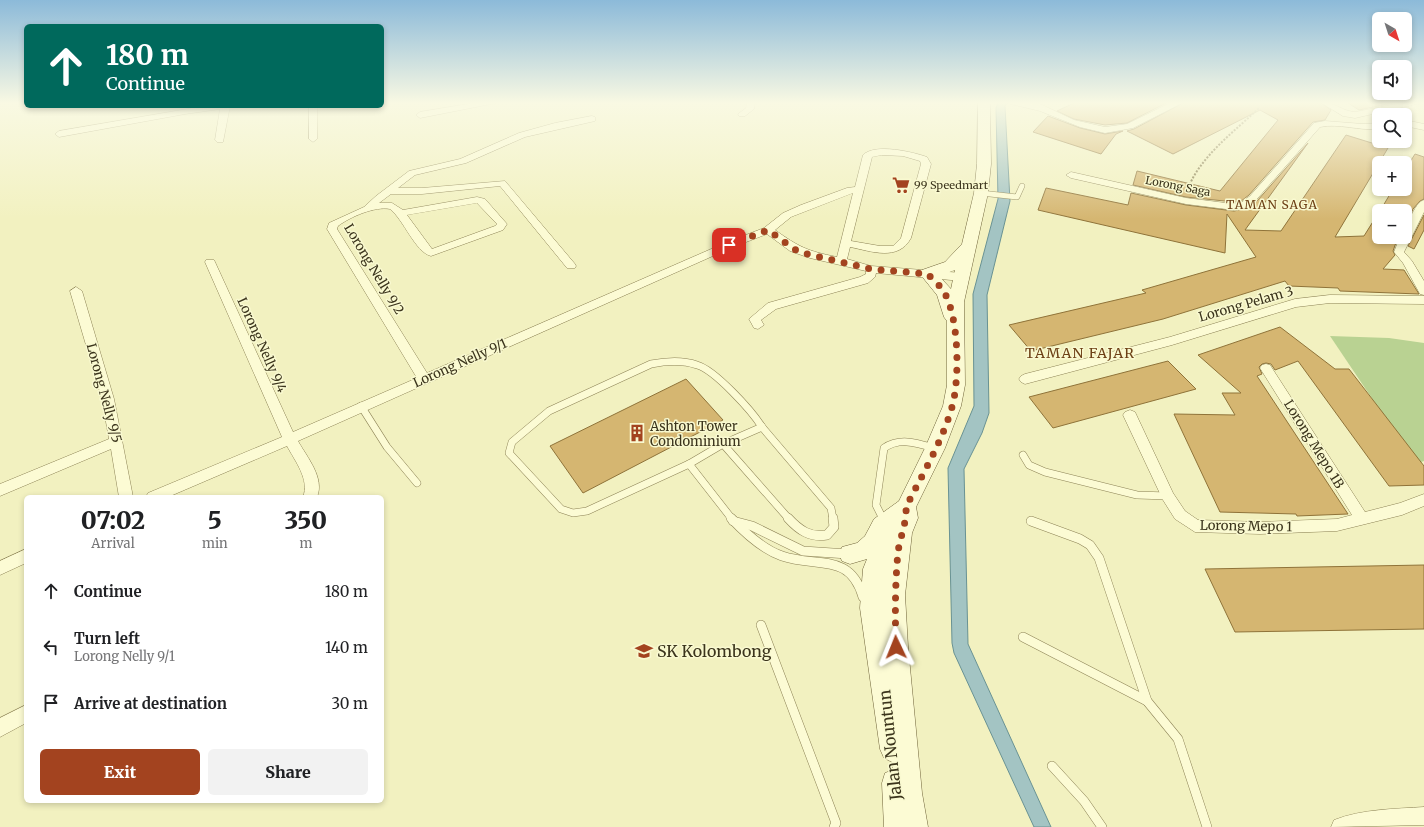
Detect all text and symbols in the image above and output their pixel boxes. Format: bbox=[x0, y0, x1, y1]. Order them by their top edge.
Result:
north arrow bbox=[1372, 12, 1412, 52]
map controls bbox=[1372, 12, 1412, 244]
text: 180 m bbox=[106, 37, 189, 73]
icon: ahead bbox=[40, 40, 92, 92]
button: sound bbox=[1372, 60, 1412, 100]
text: Continue bbox=[106, 72, 185, 95]
button: search bbox=[1372, 108, 1412, 148]
button: + bbox=[1372, 156, 1412, 196]
street label: Lorong Saga bbox=[1144, 173, 1212, 199]
supermarket icon: 99 Speedmart bbox=[891, 175, 911, 195]
place label: 99 Speedmart bbox=[914, 178, 989, 192]
district label: TAMAN SAGA bbox=[1226, 197, 1318, 212]
button: − bbox=[1372, 204, 1412, 244]
street label: Lorong Nelly 9/2 bbox=[340, 221, 408, 318]
pin bbox=[712, 228, 746, 262]
icon: arrive bbox=[718, 234, 740, 256]
street label: Lorong Pelam 3 bbox=[1197, 282, 1295, 326]
street label: Lorong Nelly 9/4 bbox=[233, 295, 291, 395]
street label: Lorong Nelly 9/1 bbox=[410, 335, 510, 391]
street label: Lorong Nelly 9/5 bbox=[83, 341, 125, 445]
district label: TAMAN FAJAR bbox=[1025, 344, 1135, 362]
street label: Lorong Mepo 1B bbox=[1280, 397, 1348, 492]
place label: Ashton Tower Condominium bbox=[649, 418, 741, 450]
building icon: Ashton Tower Condominium bbox=[627, 423, 647, 443]
text: 07:02 bbox=[81, 505, 145, 536]
text: 5 bbox=[208, 505, 222, 536]
text: 350 bbox=[285, 505, 327, 536]
street label: Lorong Mepo 1 bbox=[1200, 517, 1293, 535]
text: Arrival bbox=[91, 535, 135, 552]
text: min bbox=[202, 535, 228, 552]
text: m bbox=[299, 535, 312, 552]
icon: ahead bbox=[40, 580, 62, 602]
text: Continue bbox=[74, 582, 142, 601]
text: 180 m bbox=[325, 582, 368, 601]
position arrow bbox=[875, 626, 917, 668]
text: Turn left bbox=[74, 629, 140, 648]
icon: left bbox=[40, 636, 62, 658]
text: 140 m bbox=[325, 638, 368, 657]
school or university icon: SK Kolombong bbox=[634, 641, 654, 661]
place label: SK Kolombong bbox=[657, 641, 772, 661]
text: Lorong Nelly 9/1 bbox=[74, 648, 175, 665]
street label: Jalan Nountun bbox=[874, 688, 906, 802]
icon: arrive bbox=[40, 692, 62, 714]
text: Arrive at destination bbox=[74, 694, 227, 713]
text: 30 m bbox=[331, 694, 368, 713]
button: Exit bbox=[40, 749, 200, 795]
button: Share bbox=[208, 749, 368, 795]

